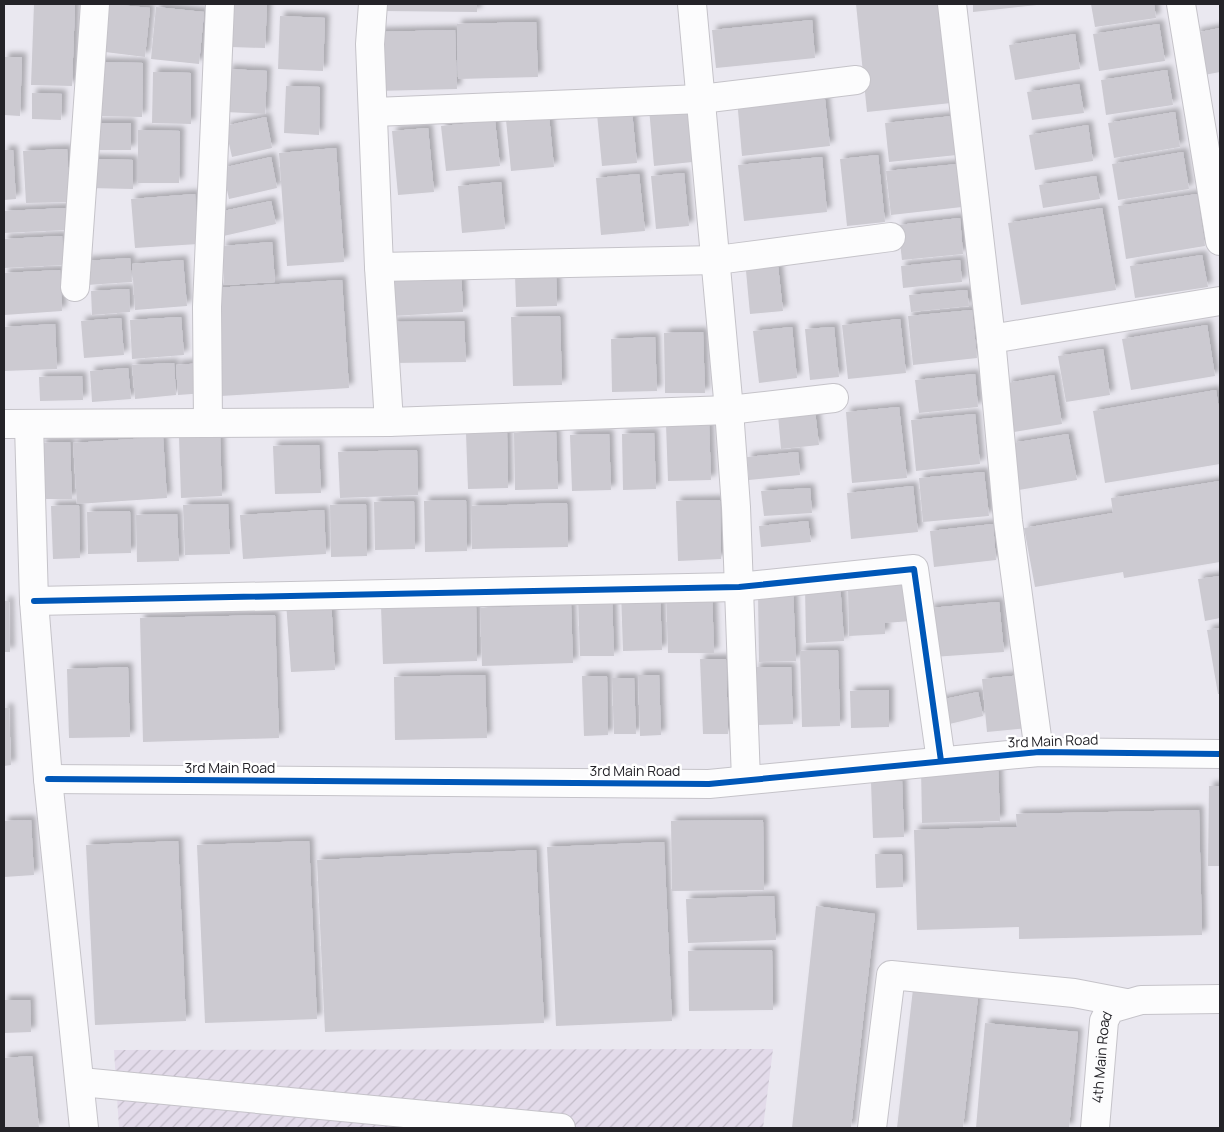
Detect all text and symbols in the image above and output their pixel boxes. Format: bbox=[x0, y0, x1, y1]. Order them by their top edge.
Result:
street label: 3rd Main Road bbox=[1007, 729, 1099, 752]
street label: 3rd Main Road bbox=[185, 758, 275, 777]
street label: 3rd Main Road bbox=[590, 761, 680, 780]
street label: 4th Main Road bbox=[1087, 1008, 1116, 1104]

